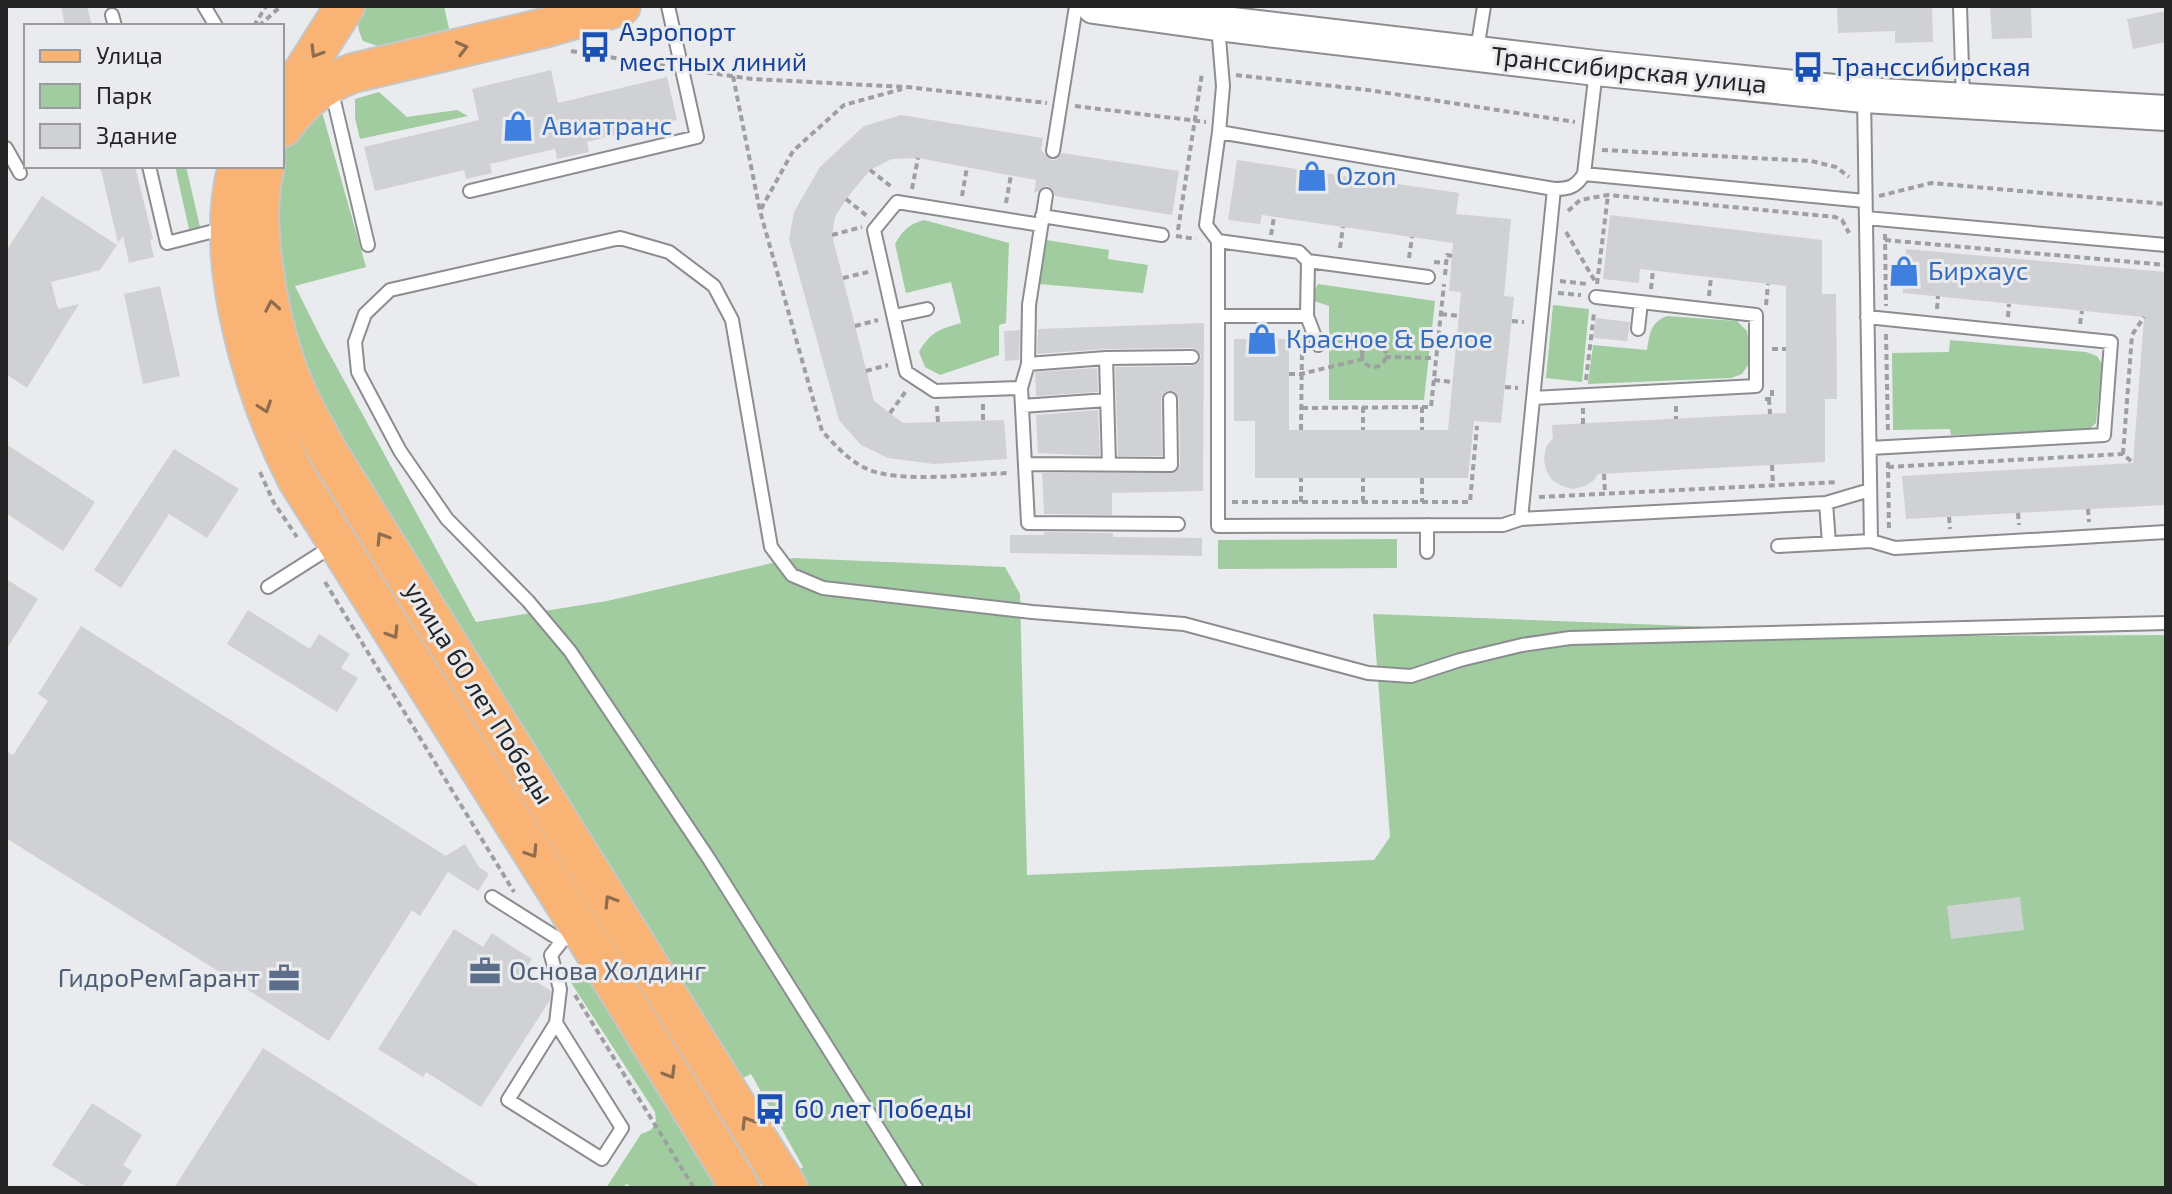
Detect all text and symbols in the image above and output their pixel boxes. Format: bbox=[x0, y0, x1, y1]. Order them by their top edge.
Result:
place label: Аэропорт местных линий bbox=[619, 15, 807, 76]
legend bbox=[24, 24, 284, 168]
bus stop icon: Аэропорт местных линий bbox=[578, 30, 612, 64]
street label: Транссибирская улица bbox=[1490, 39, 1769, 99]
text: Улица bbox=[96, 40, 163, 69]
one-way arrow bbox=[455, 40, 469, 57]
one-way arrow bbox=[311, 43, 326, 58]
bus stop icon: Транссибирская bbox=[1791, 50, 1825, 84]
place label: Транссибирская bbox=[1832, 50, 2031, 81]
text: Парк bbox=[96, 80, 152, 109]
shop icon: Авиатранс bbox=[501, 109, 535, 143]
place label: Авиатранс bbox=[542, 109, 672, 140]
text: Здание bbox=[96, 120, 178, 149]
shop icon: Ozon bbox=[1295, 159, 1329, 193]
place label: Ozon bbox=[1336, 159, 1396, 190]
shop icon: Бирхаус bbox=[1887, 254, 1921, 288]
place label: Бирхаус bbox=[1928, 254, 2029, 286]
one-way arrow bbox=[264, 299, 281, 312]
shop icon: Красное & Белое bbox=[1245, 322, 1279, 356]
place label: Красное & Белое bbox=[1286, 322, 1493, 353]
one-way arrow bbox=[255, 399, 272, 413]
one-way arrow bbox=[377, 533, 392, 547]
street label: улица 60 лет Победы bbox=[398, 575, 561, 810]
one-way arrow bbox=[383, 624, 398, 639]
one-way arrow bbox=[522, 844, 537, 858]
one-way arrow bbox=[604, 895, 619, 910]
office icon: Основа Холдинг bbox=[468, 954, 502, 988]
place label: Основа Холдинг bbox=[509, 954, 706, 985]
place label: ГидроРемГарант bbox=[58, 961, 260, 992]
office icon: ГидроРемГарант bbox=[267, 961, 301, 995]
one-way arrow bbox=[660, 1064, 675, 1079]
bus stop icon: 60 лет Победы bbox=[753, 1092, 787, 1126]
place label: 60 лет Победы bbox=[794, 1092, 972, 1123]
one-way arrow bbox=[741, 1116, 757, 1131]

